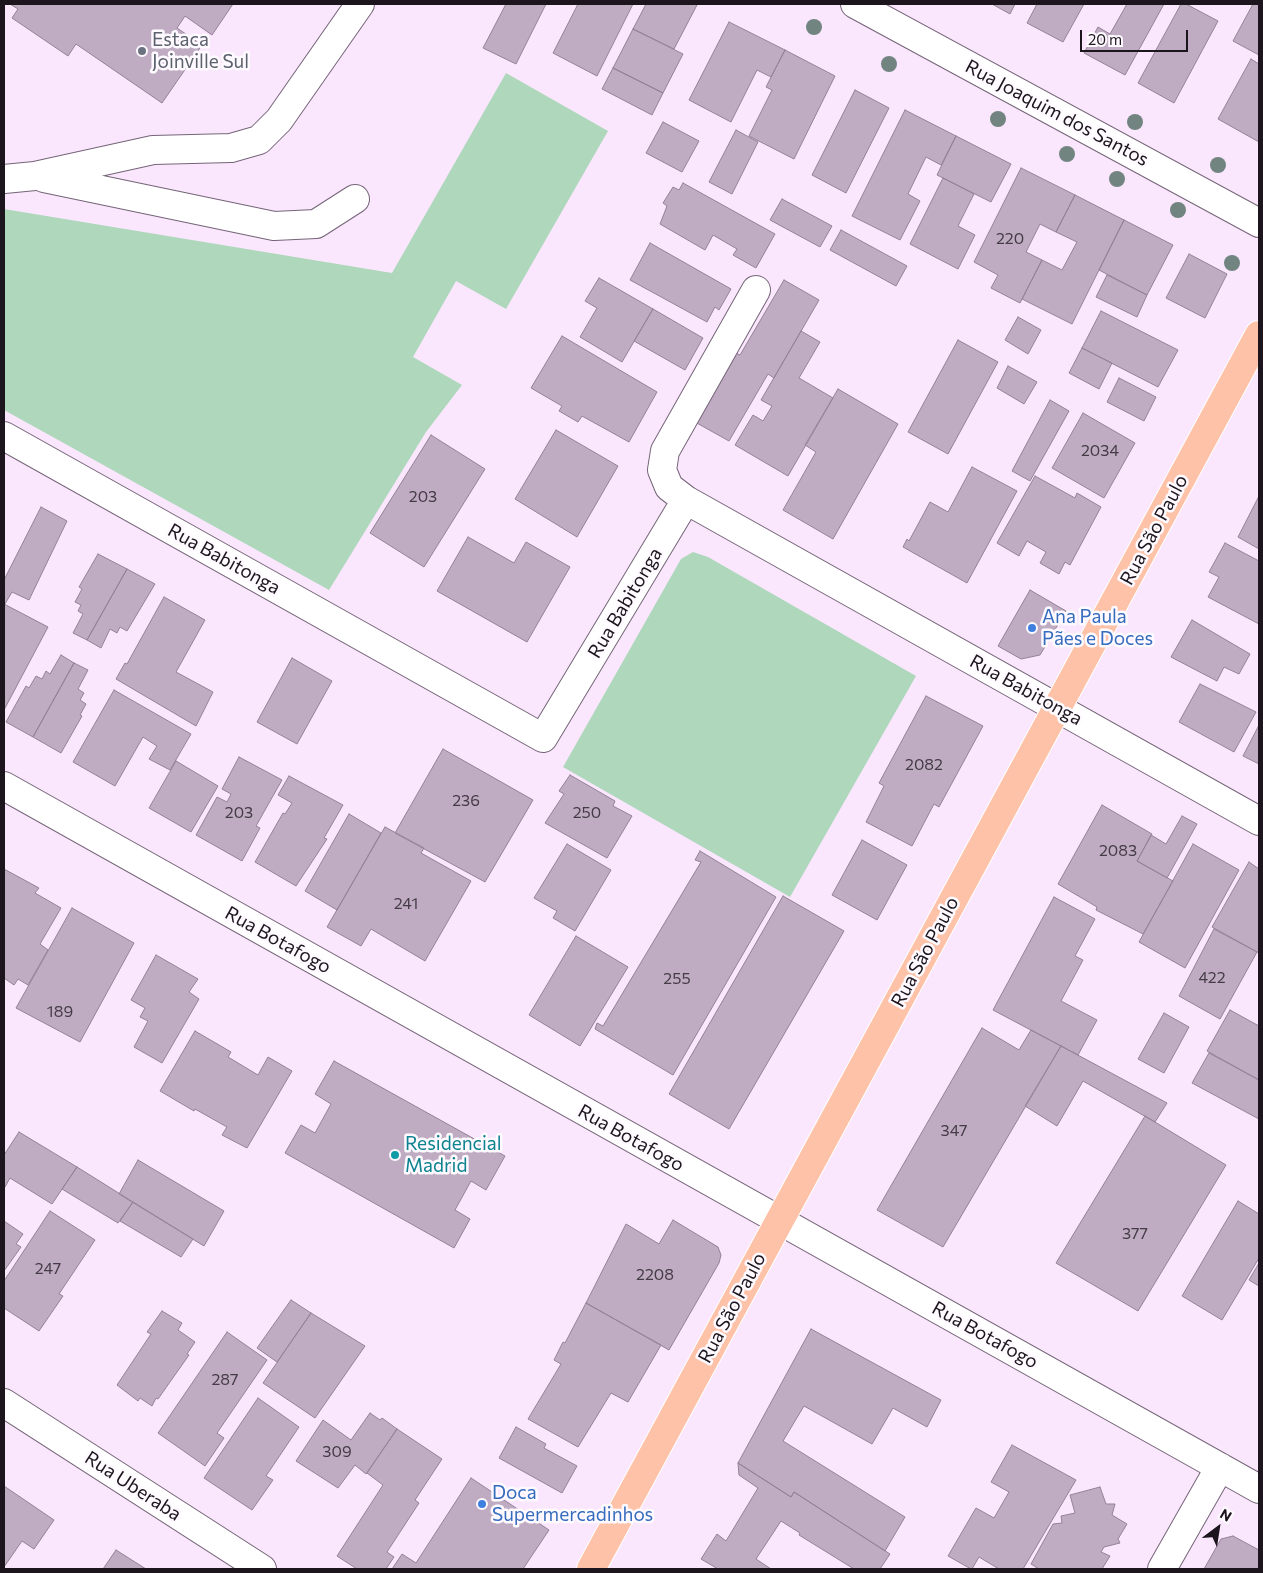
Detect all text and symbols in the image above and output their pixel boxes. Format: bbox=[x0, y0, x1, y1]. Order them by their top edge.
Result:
scale bar bbox=[1083, 20, 1190, 52]
place label: Estaca Joinville Sul bbox=[152, 29, 249, 73]
text: 20 m bbox=[1088, 30, 1122, 48]
marker: Estaca Joinville Sul bbox=[136, 45, 148, 57]
street label: Rua Joaquim dos Santos bbox=[961, 55, 1153, 171]
house number: 220 bbox=[996, 229, 1024, 249]
house number: 2034 bbox=[1081, 441, 1119, 461]
street label: Rua São Paulo bbox=[1115, 471, 1193, 589]
house number: 203 bbox=[409, 487, 437, 507]
street label: Rua Babitonga bbox=[164, 519, 284, 599]
street label: Rua Babitonga bbox=[583, 544, 667, 662]
place label: Ana Paula Pães e Doces bbox=[1042, 606, 1153, 650]
marker: Ana Paula Pães e Doces bbox=[1026, 622, 1038, 634]
street label: Rua Babitonga bbox=[966, 650, 1086, 730]
house number: 2082 bbox=[905, 755, 943, 775]
house number: 236 bbox=[452, 791, 480, 811]
house number: 203 bbox=[225, 803, 253, 823]
house number: 250 bbox=[573, 803, 601, 823]
house number: 2083 bbox=[1099, 841, 1137, 861]
street label: Rua São Paulo bbox=[886, 893, 964, 1011]
house number: 241 bbox=[394, 894, 418, 914]
street label: Rua Botafogo bbox=[221, 901, 335, 979]
house number: 422 bbox=[1198, 968, 1226, 988]
house number: 255 bbox=[663, 969, 691, 989]
house number: 189 bbox=[47, 1002, 73, 1022]
street label: Rua Botafogo bbox=[574, 1099, 688, 1177]
house number: 347 bbox=[941, 1121, 967, 1141]
place label: Residencial Madrid bbox=[405, 1133, 502, 1177]
marker: Residencial Madrid bbox=[389, 1149, 401, 1161]
house number: 377 bbox=[1122, 1224, 1148, 1244]
street label: Rua São Paulo bbox=[693, 1249, 771, 1367]
house number: 247 bbox=[35, 1259, 61, 1279]
house number: 2208 bbox=[636, 1265, 674, 1285]
street label: Rua Botafogo bbox=[928, 1296, 1042, 1374]
house number: 287 bbox=[212, 1370, 238, 1390]
house number: 309 bbox=[322, 1442, 352, 1462]
street label: Rua Uberaba bbox=[80, 1446, 186, 1526]
place label: Doca Supermercadinhos bbox=[492, 1482, 653, 1526]
marker: Doca Supermercadinhos bbox=[476, 1498, 488, 1510]
north arrow bbox=[1193, 1503, 1243, 1553]
text: N bbox=[1217, 1505, 1235, 1525]

